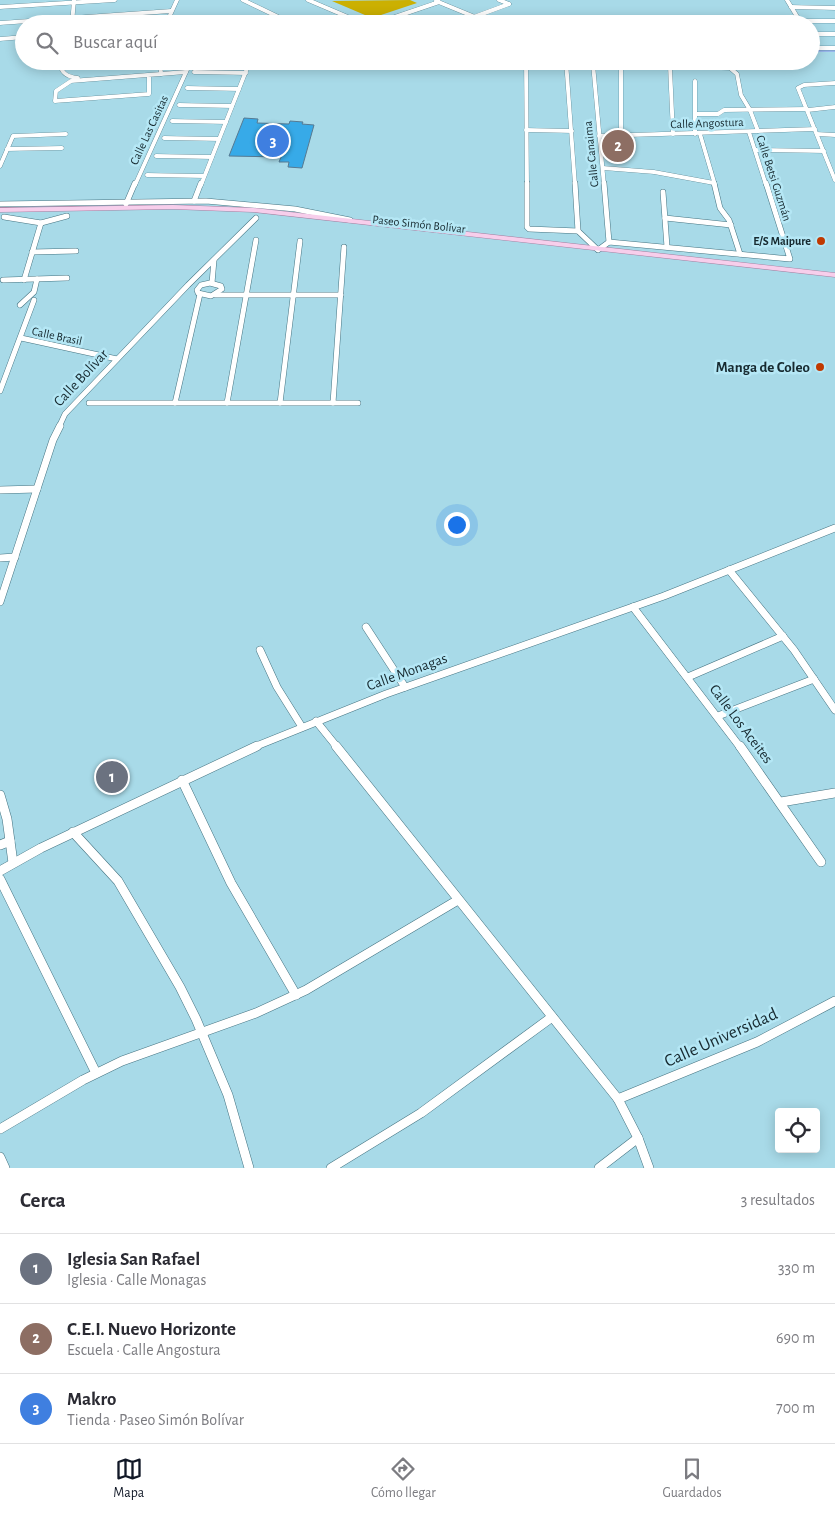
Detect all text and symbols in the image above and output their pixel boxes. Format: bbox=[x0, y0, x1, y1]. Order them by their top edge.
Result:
search box bbox=[15, 15, 820, 70]
icon: search bbox=[33, 29, 61, 57]
text: Buscar aquí bbox=[73, 33, 158, 52]
street label: Calle Las Casitas bbox=[128, 93, 170, 167]
street label: Calle Angostura bbox=[670, 116, 744, 130]
street label: Calle Canaima bbox=[582, 120, 600, 188]
pin: 3 bbox=[257, 122, 289, 160]
pin: 2 bbox=[602, 127, 634, 165]
street label: Calle Betsi Guzmán bbox=[754, 134, 794, 222]
street label: Paseo Simón Bolívar bbox=[372, 213, 466, 235]
place label: E/S Maipure bbox=[753, 235, 811, 247]
marker: E/S Maipure bbox=[815, 235, 827, 247]
street label: Calle Brasil bbox=[31, 325, 83, 347]
street label: Calle Bolívar bbox=[51, 347, 111, 409]
place label: Manga de Coleo bbox=[716, 360, 810, 375]
marker: Manga de Coleo bbox=[814, 361, 826, 373]
your location bbox=[444, 512, 470, 538]
street label: Calle Monagas bbox=[365, 650, 449, 694]
street label: Calle Los Aceites bbox=[707, 682, 775, 766]
pin: 1 bbox=[96, 758, 128, 796]
street label: Calle Universidad bbox=[662, 1005, 780, 1071]
map controls bbox=[775, 1108, 820, 1153]
button: locate bbox=[775, 1108, 820, 1153]
text: Cerca bbox=[20, 1190, 66, 1211]
text: 3 resultados bbox=[741, 1192, 815, 1208]
text: Iglesia San Rafael bbox=[67, 1250, 200, 1269]
text: 1 bbox=[33, 1260, 39, 1276]
text: 330 m bbox=[778, 1260, 815, 1276]
text: Iglesia · Calle Monagas bbox=[67, 1272, 206, 1288]
text: C.E.I. Nuevo Horizonte bbox=[67, 1320, 236, 1339]
text: 2 bbox=[32, 1330, 40, 1346]
text: 690 m bbox=[776, 1330, 815, 1346]
text: Escuela · Calle Angostura bbox=[67, 1342, 221, 1358]
text: Makro bbox=[67, 1390, 117, 1409]
text: 3 bbox=[33, 1400, 39, 1416]
text: 700 m bbox=[776, 1400, 815, 1416]
text: Tienda · Paseo Simón Bolívar bbox=[67, 1412, 244, 1428]
tab: Mapa bbox=[113, 1455, 144, 1502]
tab: Cómo llegar bbox=[371, 1455, 436, 1502]
tab: Guardados bbox=[663, 1455, 722, 1502]

